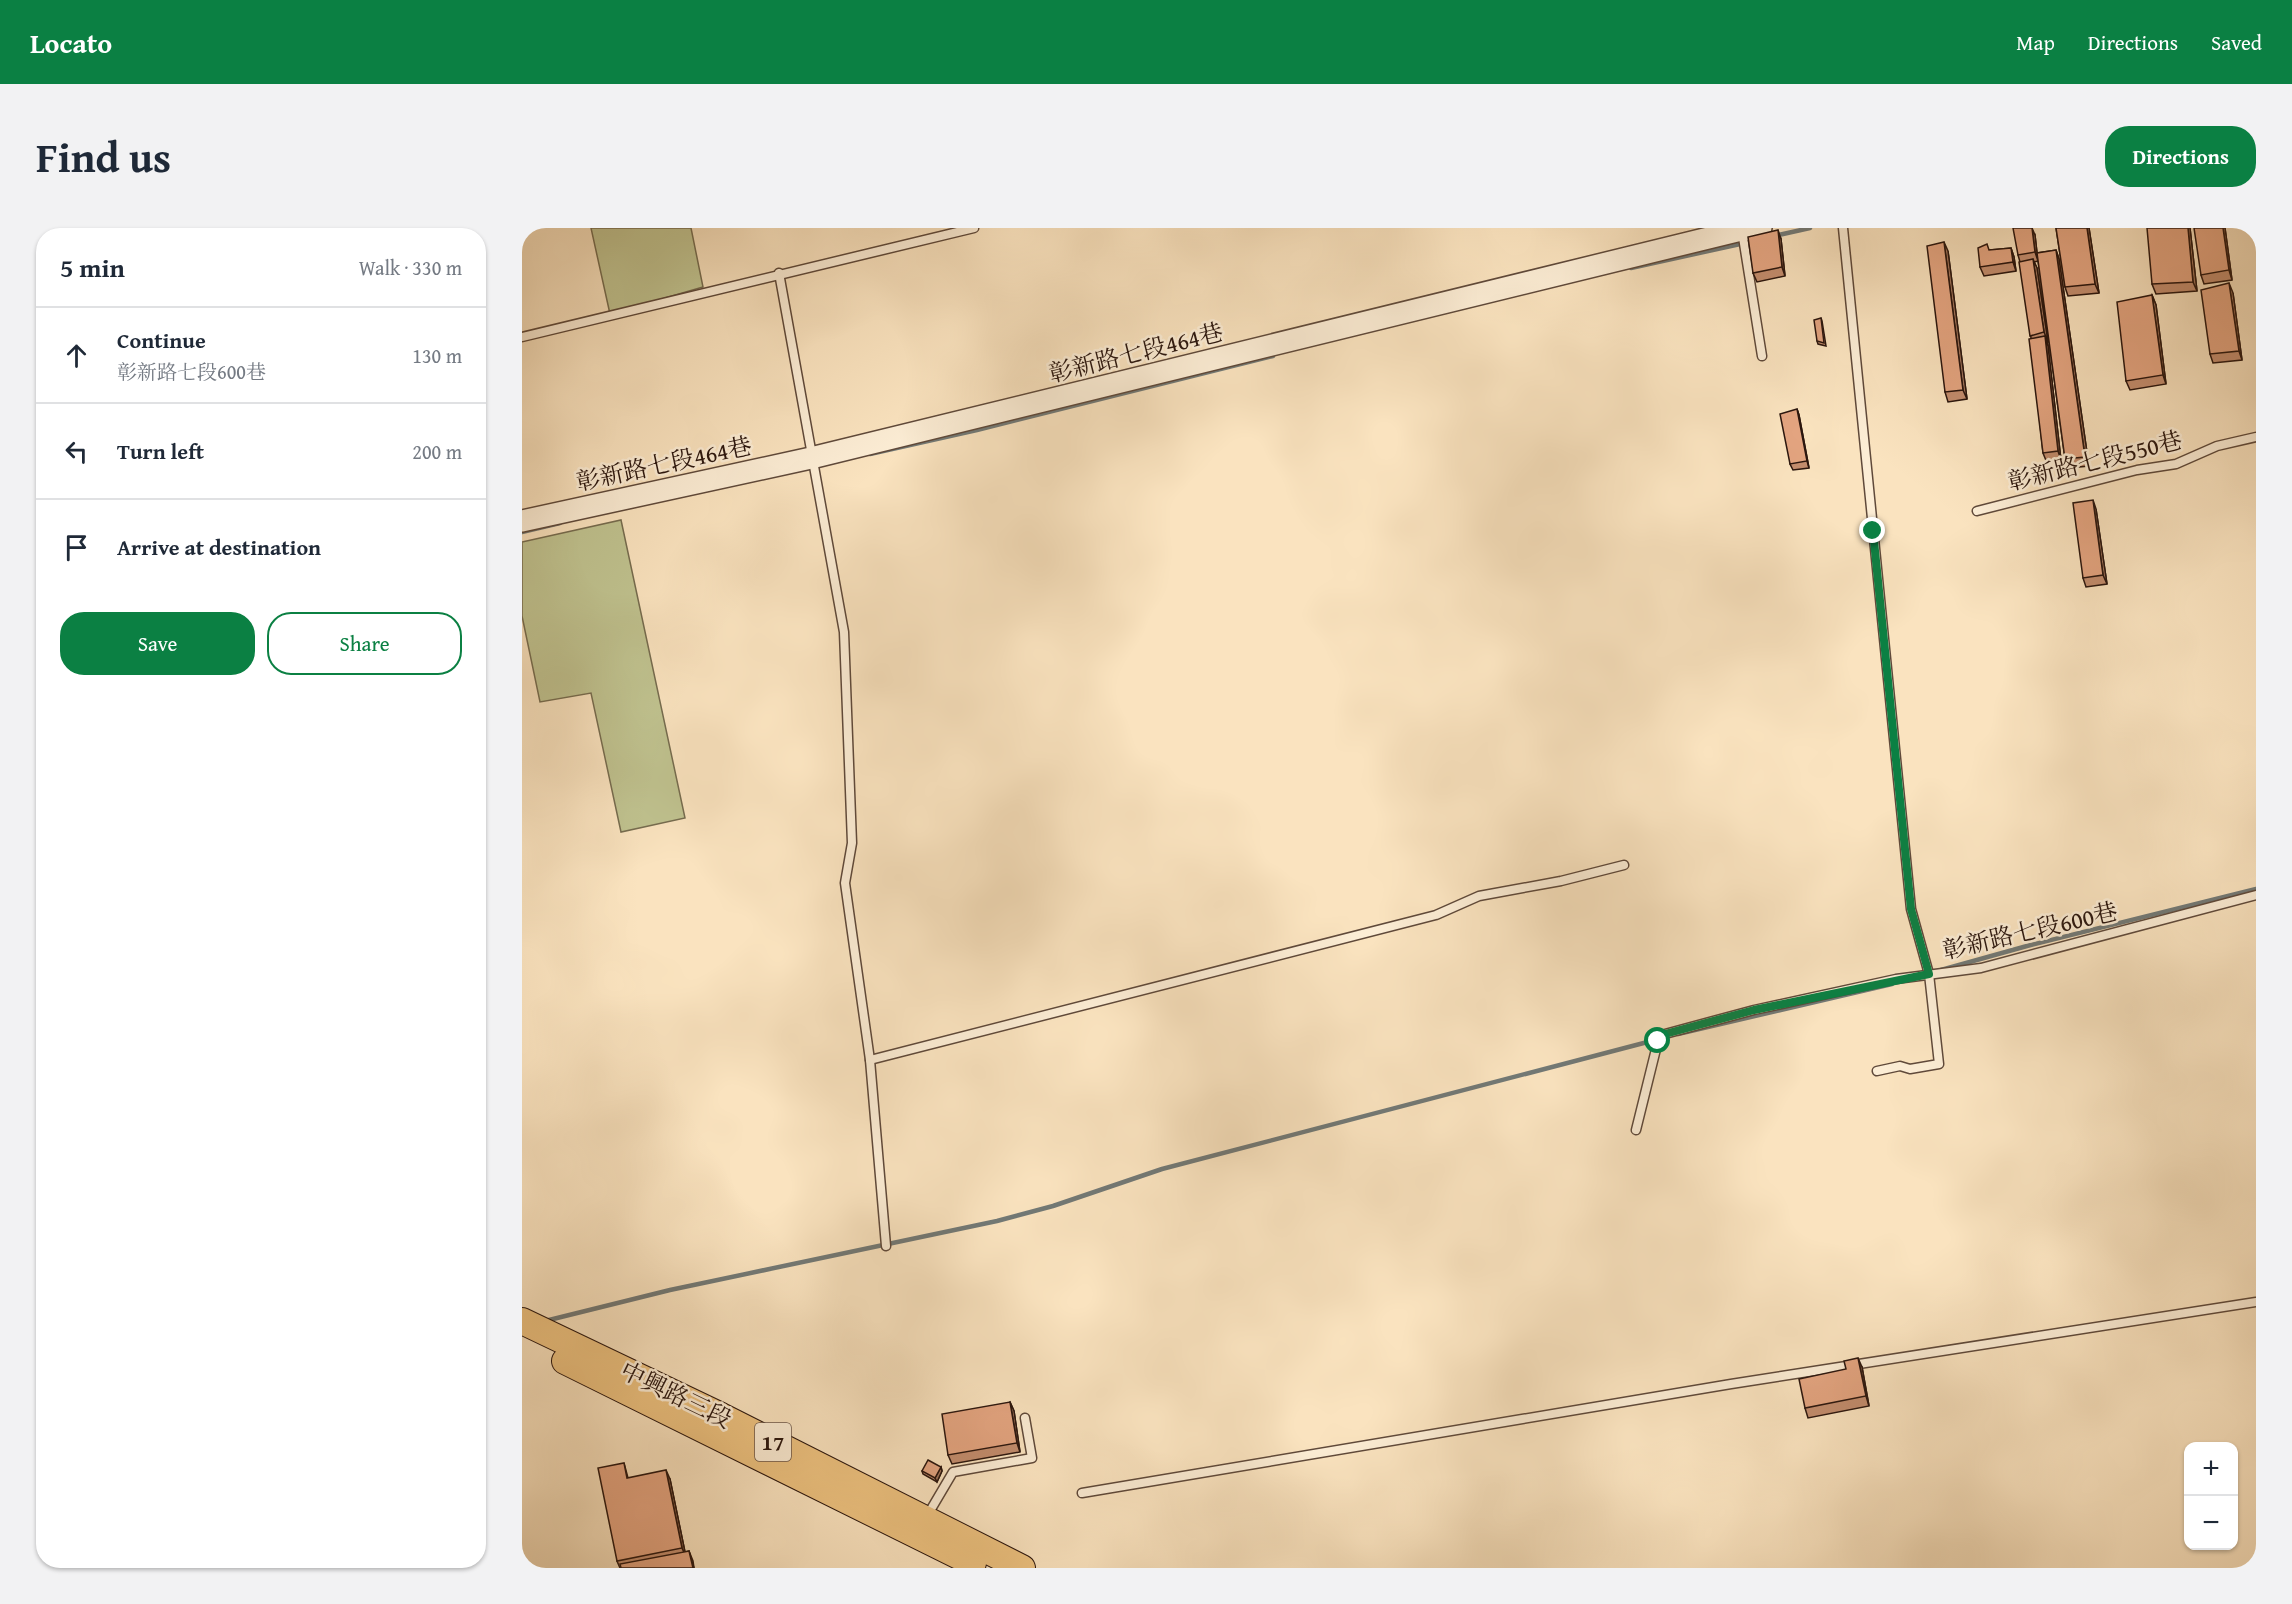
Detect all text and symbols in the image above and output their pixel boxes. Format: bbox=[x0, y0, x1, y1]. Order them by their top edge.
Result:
text: Locato bbox=[30, 22, 112, 63]
text: Map bbox=[2016, 27, 2055, 58]
text: Directions bbox=[2088, 27, 2178, 58]
text: Saved bbox=[2211, 27, 2262, 58]
text: Find us bbox=[36, 126, 171, 187]
button: Directions bbox=[2105, 126, 2256, 187]
text: 5 min bbox=[60, 248, 125, 287]
text: Walk · 330 m bbox=[359, 253, 462, 282]
street label: 彰新路七段464巷 bbox=[1045, 314, 1227, 391]
text: Continue bbox=[117, 324, 206, 356]
icon: ahead bbox=[60, 339, 93, 372]
text: 130 m bbox=[412, 341, 462, 370]
text: 彰新路七段600巷 bbox=[117, 357, 266, 386]
street label: 彰新路七段550巷 bbox=[2004, 422, 2186, 499]
street label: 彰新路七段464巷 bbox=[573, 428, 755, 499]
icon: left bbox=[60, 435, 93, 468]
text: Turn left bbox=[117, 435, 204, 467]
text: 200 m bbox=[412, 437, 462, 466]
route end bbox=[1859, 517, 1885, 543]
icon: arrive bbox=[60, 531, 93, 564]
text: Arrive at destination bbox=[117, 531, 321, 563]
button: Save bbox=[60, 612, 255, 675]
button: Share bbox=[267, 612, 462, 675]
street label: 彰新路七段600巷 bbox=[1939, 893, 2121, 968]
route start bbox=[1644, 1027, 1670, 1053]
street label: 中興路三段 bbox=[615, 1353, 738, 1437]
road number: 17 bbox=[755, 1423, 791, 1461]
map controls bbox=[2184, 1442, 2238, 1550]
button: + bbox=[2184, 1442, 2238, 1496]
button: − bbox=[2184, 1496, 2238, 1550]

